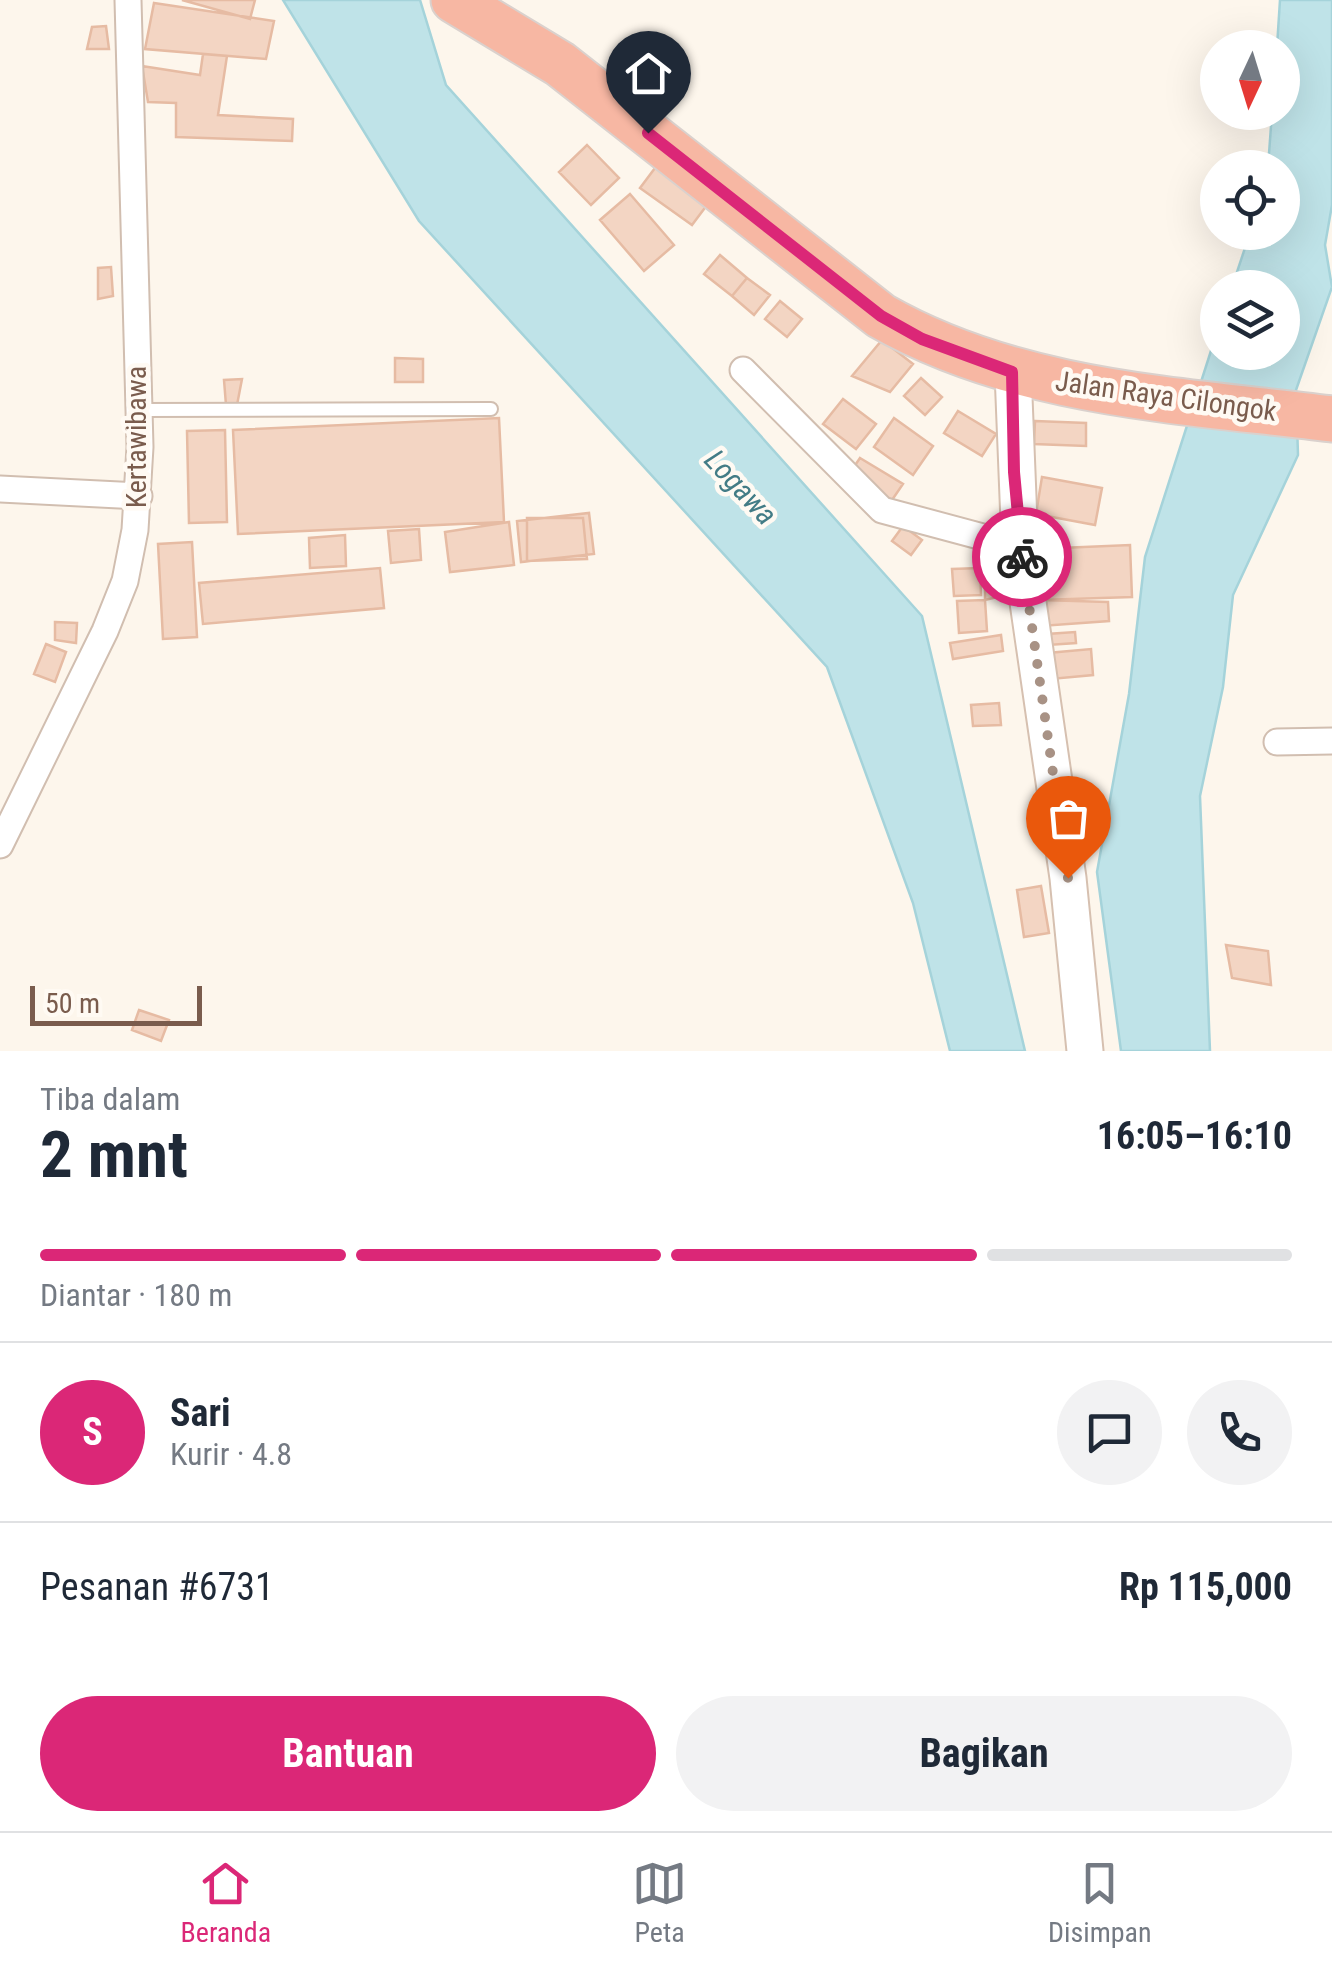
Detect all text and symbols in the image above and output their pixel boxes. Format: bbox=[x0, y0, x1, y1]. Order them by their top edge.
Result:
north arrow bbox=[1200, 30, 1300, 130]
map controls bbox=[1200, 30, 1300, 370]
pin bbox=[606, 31, 691, 134]
icon: home bbox=[621, 46, 676, 101]
button: locate bbox=[1200, 150, 1300, 250]
button: layers bbox=[1200, 270, 1300, 370]
street label: Jalan Raya Cilongok bbox=[1053, 364, 1279, 428]
street label: Kertawibawa bbox=[120, 366, 153, 508]
water label: Logawa bbox=[698, 442, 784, 532]
courier bbox=[972, 507, 1072, 607]
icon: bike bbox=[995, 530, 1050, 585]
pin bbox=[1026, 776, 1111, 879]
icon: bag bbox=[1041, 791, 1096, 846]
scale bar bbox=[30, 981, 202, 1026]
text: 50 m bbox=[45, 987, 100, 1020]
text: Tiba dalam bbox=[40, 1080, 180, 1118]
text: 16:05–16:10 bbox=[1097, 1114, 1292, 1158]
text: 2 mnt bbox=[40, 1117, 188, 1193]
text: Diantar · 180 m bbox=[40, 1276, 232, 1314]
button: chat bbox=[1057, 1380, 1162, 1485]
button: phone bbox=[1187, 1380, 1292, 1485]
text: Sari bbox=[170, 1391, 231, 1435]
text: S bbox=[82, 1410, 103, 1454]
text: Kurir · 4.8 bbox=[170, 1435, 292, 1473]
text: Pesanan #6731 bbox=[40, 1565, 274, 1609]
text: Rp 115,000 bbox=[1119, 1565, 1292, 1609]
button: Bantuan bbox=[40, 1696, 656, 1811]
button: Bagikan bbox=[676, 1696, 1292, 1811]
tab: Beranda bbox=[180, 1856, 271, 1949]
tab: Peta bbox=[632, 1856, 687, 1949]
tab: Disimpan bbox=[1048, 1856, 1152, 1949]

